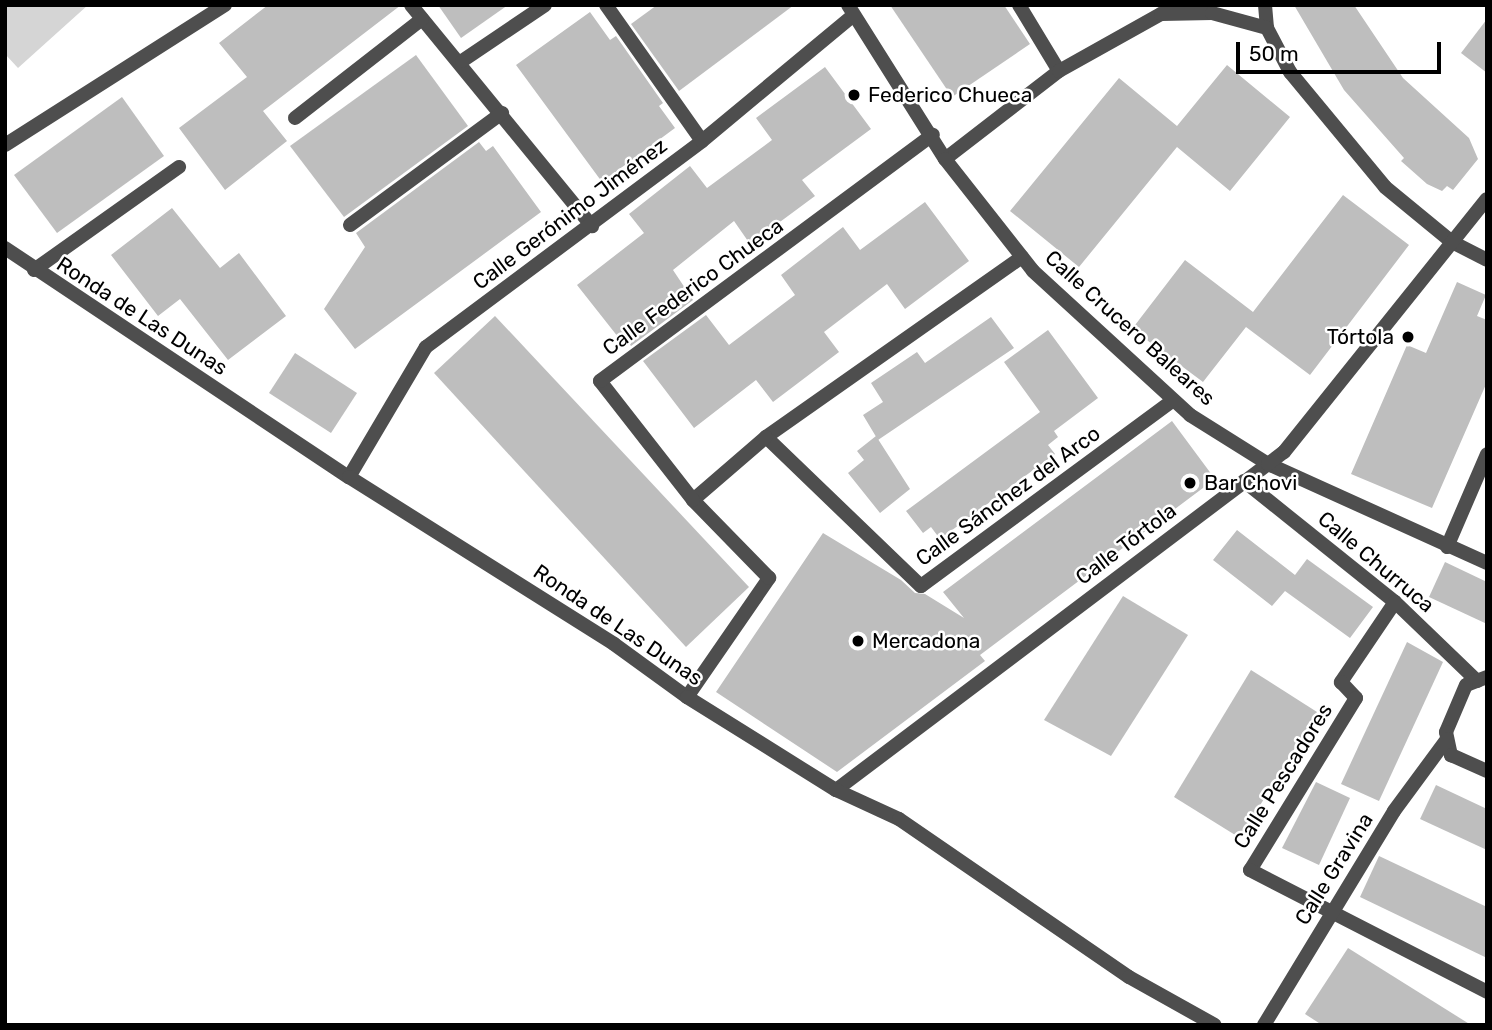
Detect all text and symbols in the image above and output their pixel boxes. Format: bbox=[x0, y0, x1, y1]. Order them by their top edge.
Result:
scale bar bbox=[1240, 28, 1445, 72]
text: 50 m bbox=[1249, 41, 1299, 66]
place label: Federico Chueca bbox=[868, 82, 1032, 108]
marker: Federico Chueca bbox=[846, 87, 862, 103]
street label: Calle Gerónimo Jiménez bbox=[468, 133, 672, 295]
street label: Calle Federico Chueca bbox=[598, 213, 788, 361]
street label: Calle Crucero Baleares bbox=[1040, 245, 1220, 411]
street label: Ronda de Las Dunas bbox=[52, 251, 232, 381]
place label: Tórtola bbox=[1327, 324, 1394, 350]
marker: Tórtola bbox=[1400, 329, 1416, 345]
street label: Calle Sánchez del Arco bbox=[911, 421, 1105, 571]
place label: Bar Chovi bbox=[1204, 470, 1298, 496]
marker: Bar Chovi bbox=[1182, 475, 1198, 491]
street label: Calle Tórtola bbox=[1071, 498, 1181, 590]
street label: Calle Churruca bbox=[1313, 506, 1439, 618]
street label: Ronda de Las Dunas bbox=[529, 559, 707, 691]
place label: Mercadona bbox=[872, 628, 980, 654]
marker: Mercadona bbox=[850, 633, 866, 649]
street label: Calle Pescadores bbox=[1228, 699, 1338, 853]
street label: Calle Gravina bbox=[1290, 808, 1378, 930]

